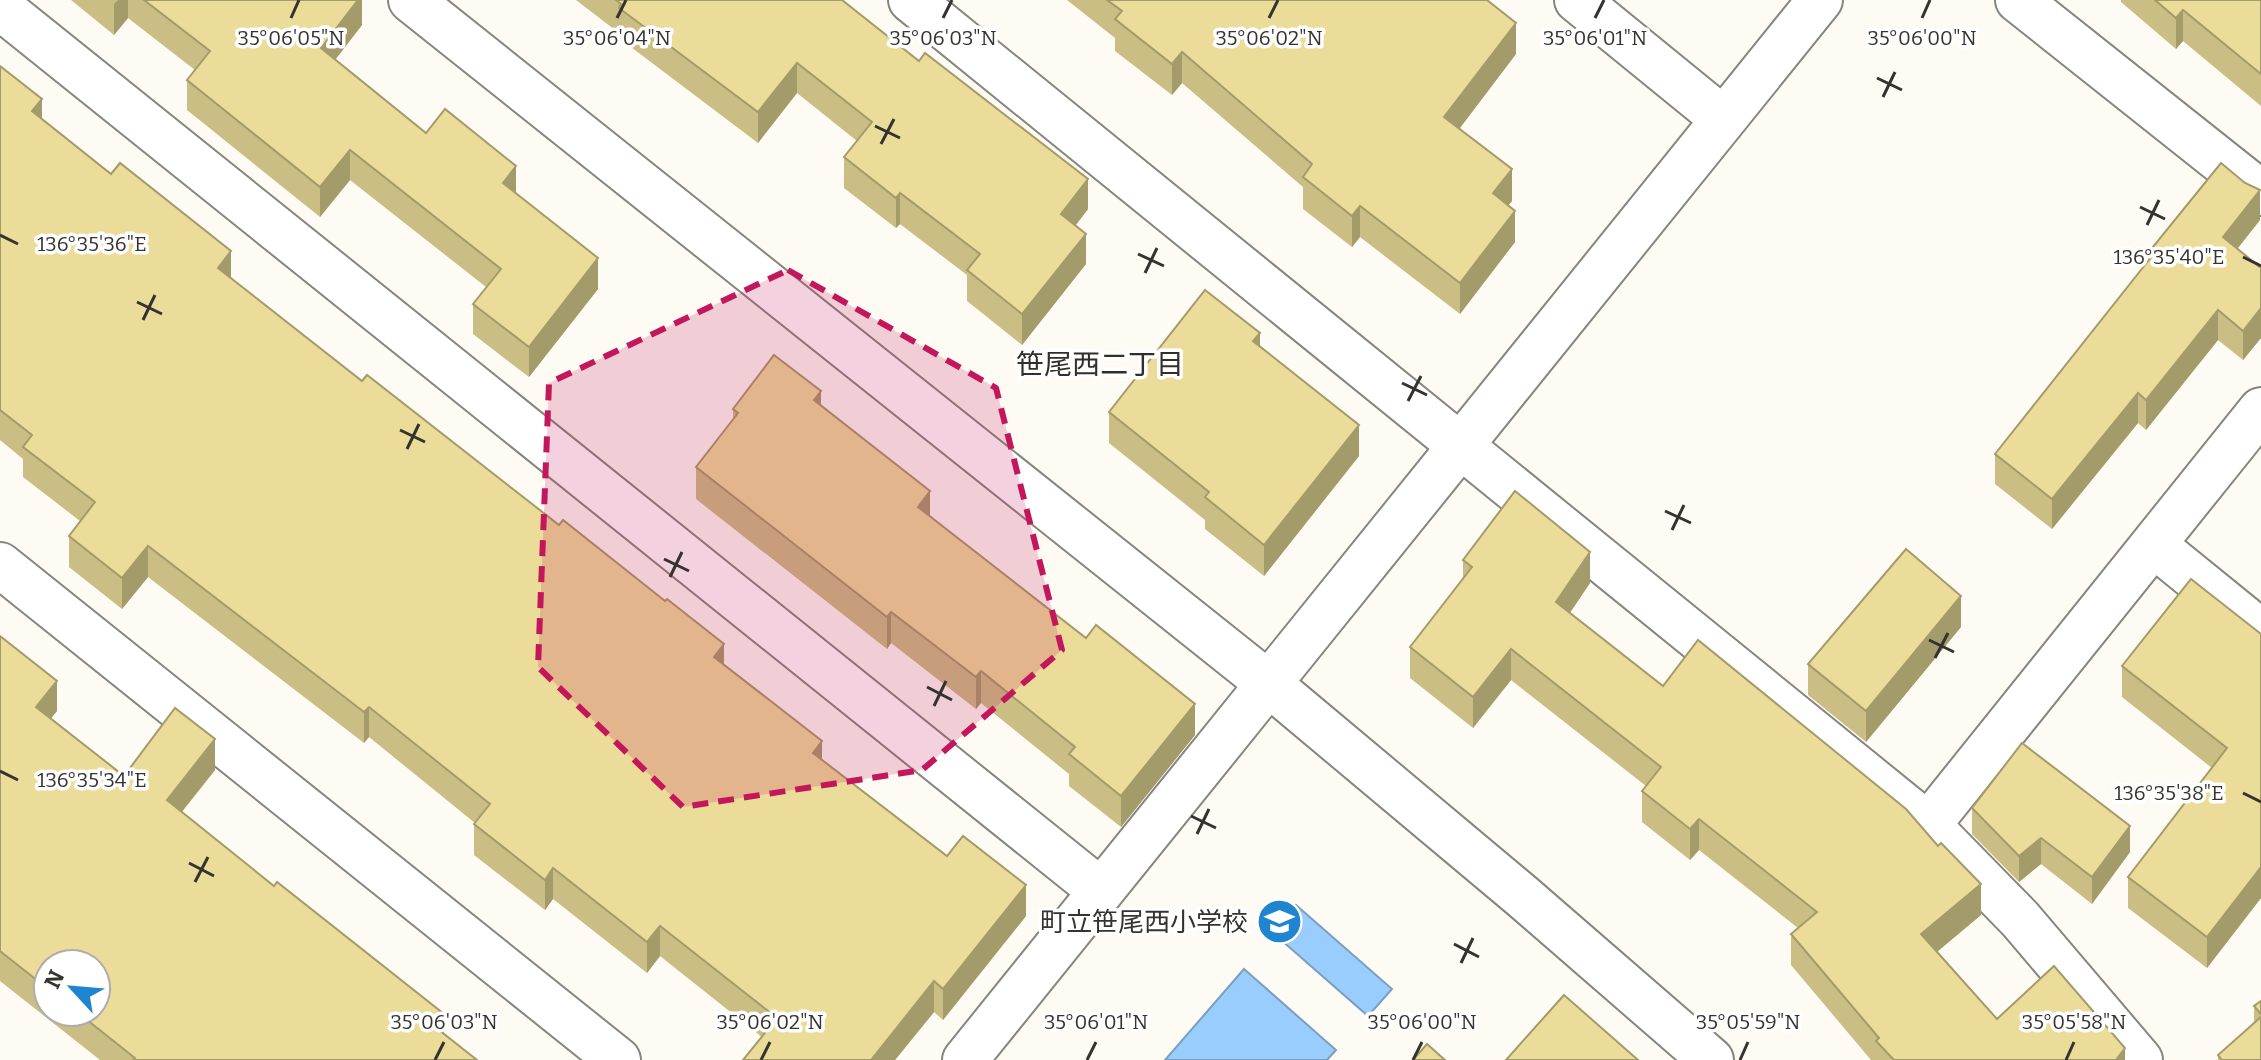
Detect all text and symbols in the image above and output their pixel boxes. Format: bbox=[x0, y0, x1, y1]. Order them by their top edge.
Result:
text: 35°06'05"N bbox=[238, 26, 345, 50]
text: 35°06'04"N bbox=[563, 26, 671, 50]
text: 35°06'03"N bbox=[889, 26, 997, 50]
text: 35°06'02"N bbox=[1215, 26, 1323, 50]
text: 35°06'01"N bbox=[1543, 26, 1647, 50]
text: 35°06'00"N bbox=[1868, 26, 1977, 50]
text: 136°35'36"E bbox=[37, 232, 147, 256]
text: 136°35'40"E bbox=[2114, 245, 2224, 269]
district label: 笹尾西二丁目 bbox=[1016, 348, 1184, 381]
text: 136°35'34"E bbox=[37, 768, 147, 792]
text: 136°35'38"E bbox=[2114, 781, 2224, 805]
school or university icon: 町立笹尾西小学校 bbox=[1255, 898, 1303, 946]
place label: 町立笹尾西小学校 bbox=[1040, 907, 1248, 938]
north arrow bbox=[32, 948, 112, 1028]
text: N bbox=[39, 966, 70, 993]
text: 35°06'03"N bbox=[390, 1010, 498, 1034]
text: 35°06'02"N bbox=[716, 1010, 824, 1034]
text: 35°06'01"N bbox=[1044, 1010, 1148, 1034]
text: 35°06'00"N bbox=[1368, 1010, 1477, 1034]
text: 35°05'59"N bbox=[1696, 1010, 1800, 1034]
text: 35°05'58"N bbox=[2022, 1010, 2126, 1034]

